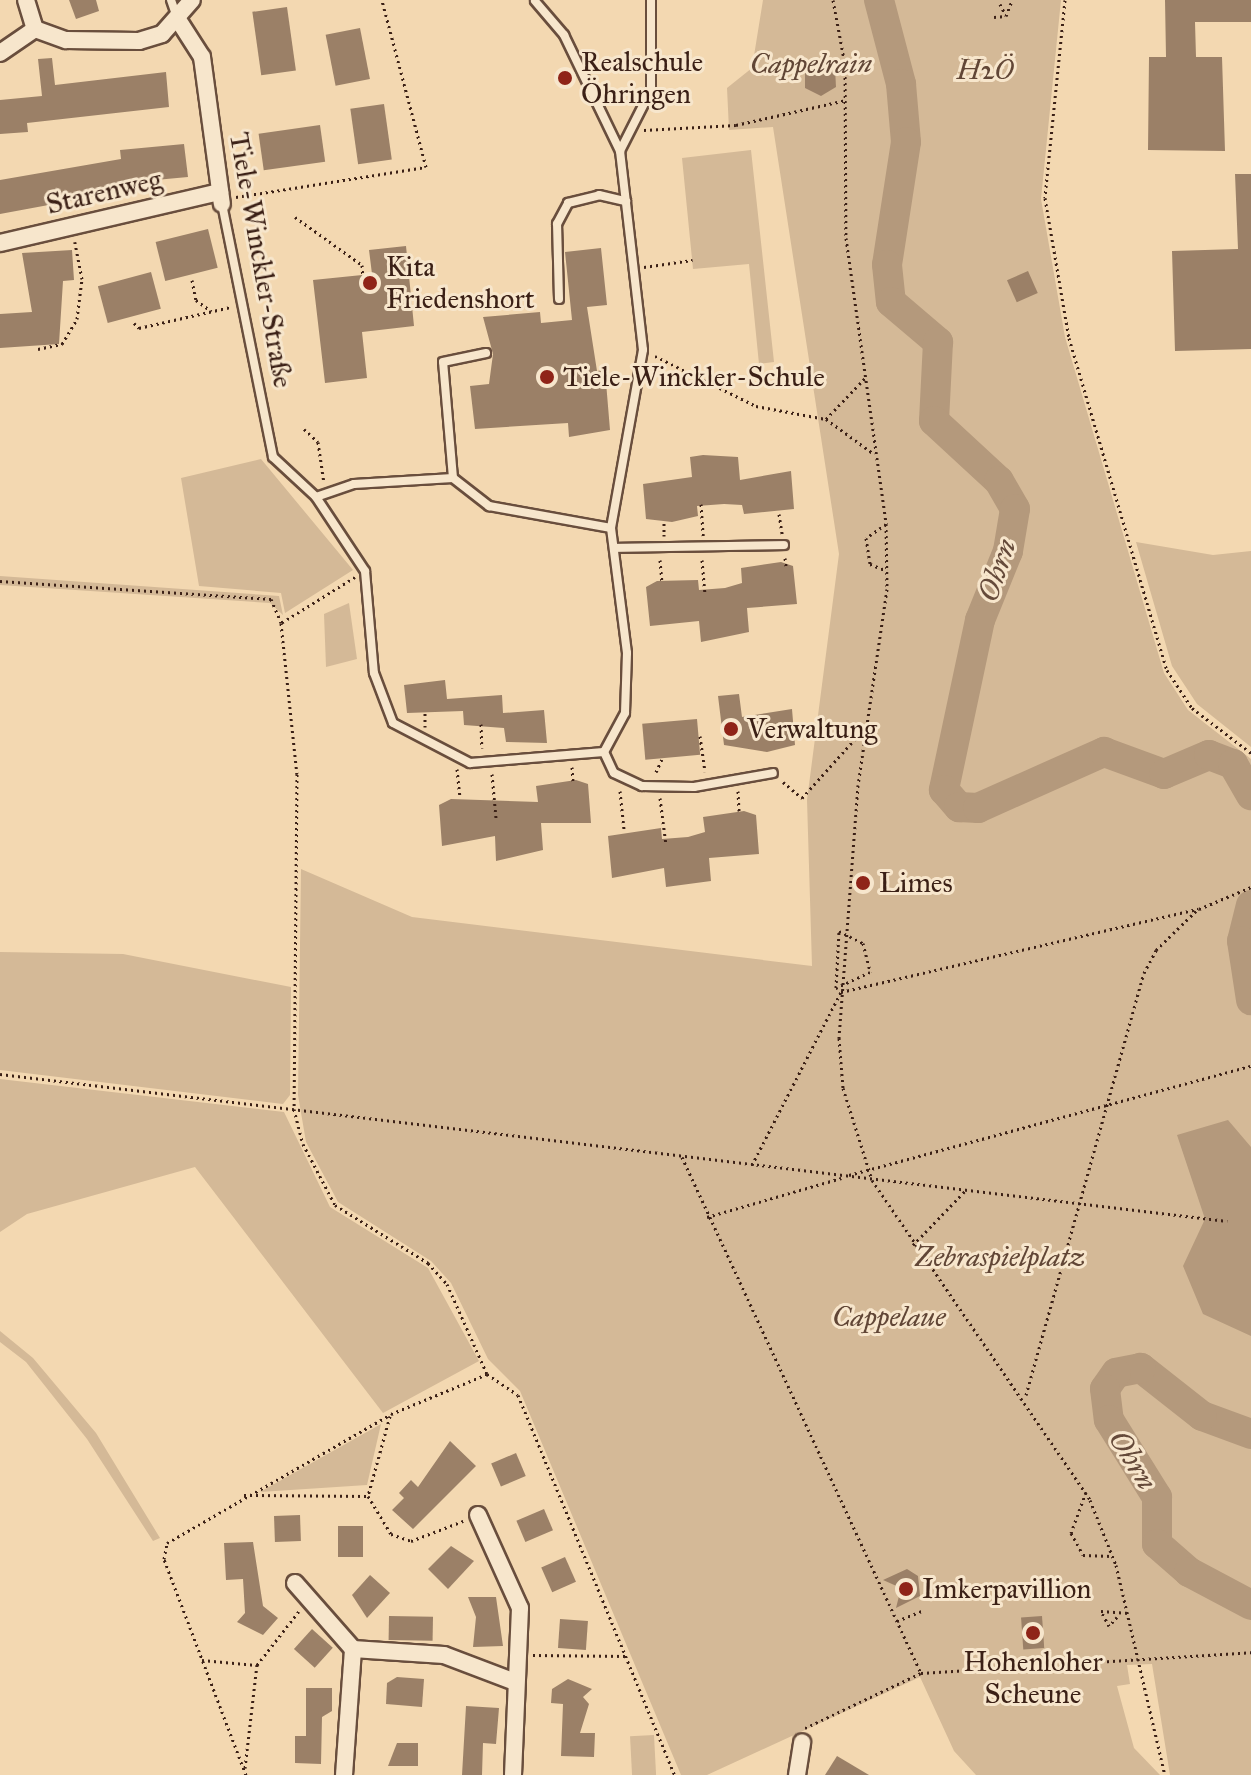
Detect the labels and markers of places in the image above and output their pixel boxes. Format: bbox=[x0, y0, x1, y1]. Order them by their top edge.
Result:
place label: Realschule Öhringen bbox=[581, 45, 703, 111]
marker: Realschule Öhringen bbox=[556, 69, 574, 87]
place label: Kita Friedenshort bbox=[386, 250, 535, 316]
marker: Kita Friedenshort bbox=[361, 274, 379, 292]
place label: Tiele-Winckler-Schule bbox=[563, 360, 825, 394]
marker: Tiele-Winckler-Schule bbox=[538, 368, 556, 386]
place label: Verwaltung bbox=[747, 712, 877, 746]
marker: Verwaltung bbox=[722, 720, 740, 738]
place label: Limes bbox=[879, 866, 953, 900]
marker: Limes bbox=[854, 874, 872, 892]
place label: Imkerpavillion bbox=[922, 1572, 1091, 1606]
marker: Imkerpavillion bbox=[897, 1580, 915, 1598]
marker: Hohenloher Scheune bbox=[1024, 1624, 1042, 1642]
place label: Hohenloher Scheune bbox=[963, 1645, 1103, 1711]

